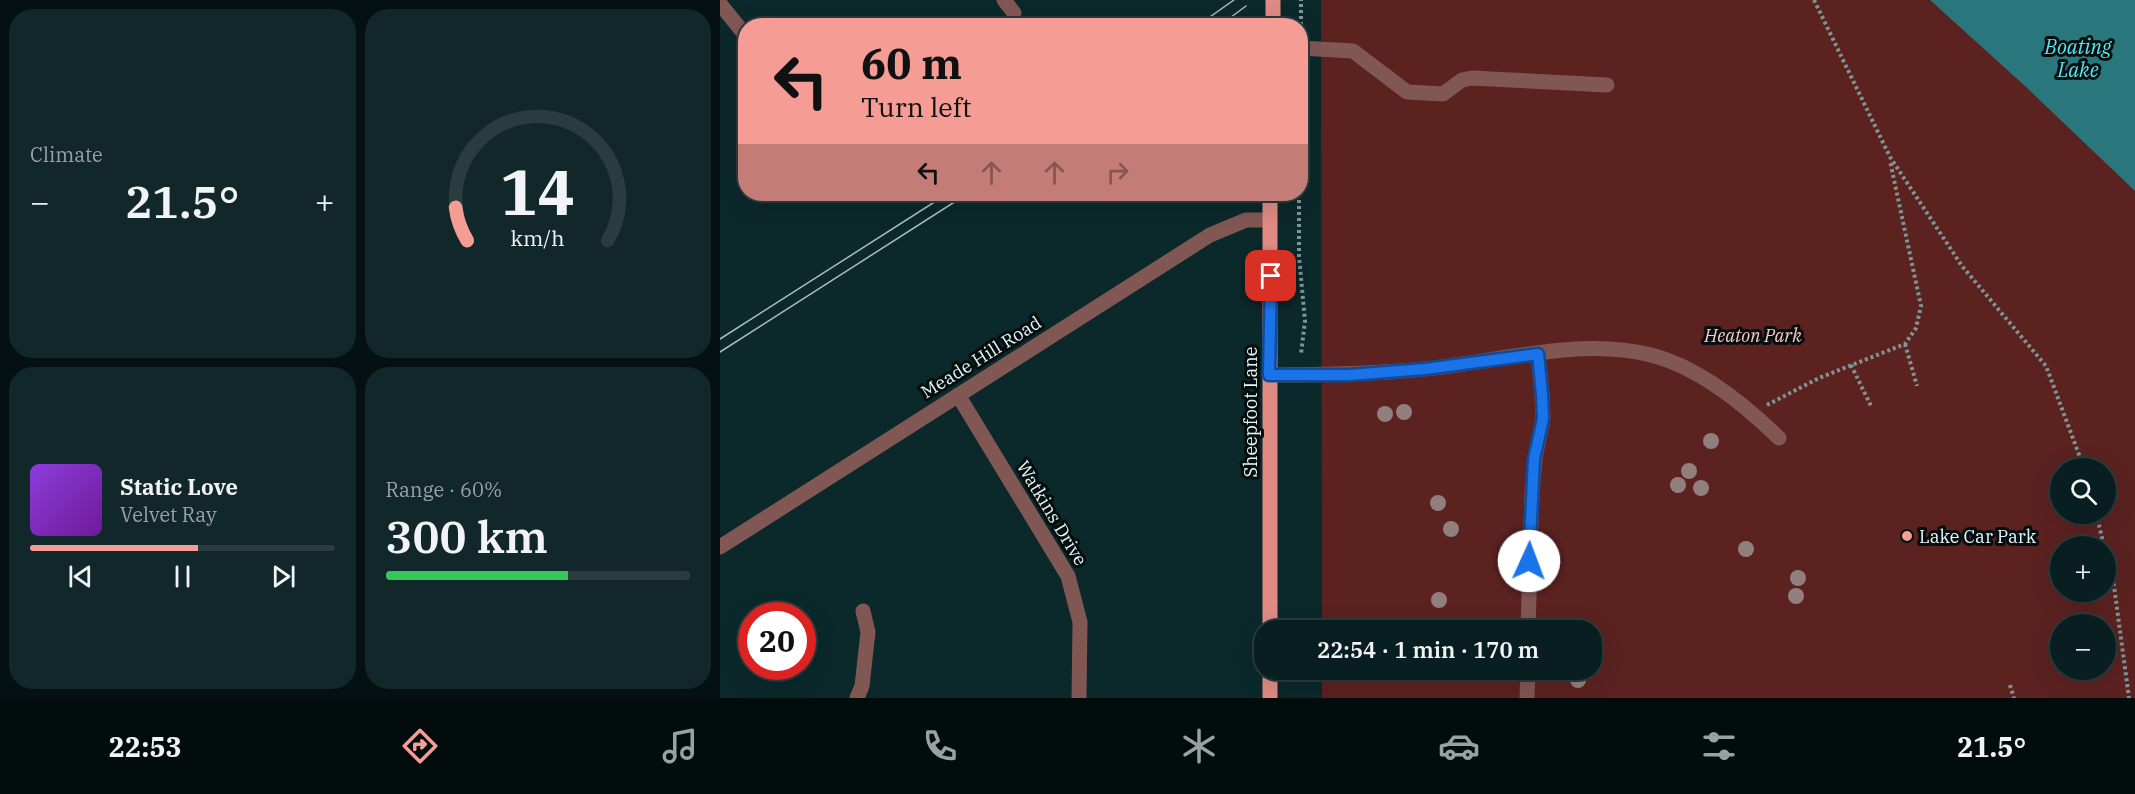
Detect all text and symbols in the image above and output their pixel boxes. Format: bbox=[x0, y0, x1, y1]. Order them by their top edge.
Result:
water label: Boating Lake bbox=[2044, 33, 2112, 83]
text: 60 m bbox=[861, 36, 962, 91]
icon: left bbox=[762, 42, 840, 120]
text: Turn left bbox=[861, 89, 972, 124]
text: Climate bbox=[30, 141, 103, 168]
text: 14 bbox=[500, 151, 575, 232]
icon: left bbox=[912, 156, 945, 189]
icon: ahead bbox=[975, 156, 1008, 189]
icon: ahead bbox=[1038, 156, 1071, 189]
icon: right bbox=[1101, 156, 1134, 189]
text: 21.5° bbox=[125, 172, 240, 230]
text: − bbox=[30, 180, 50, 223]
text: + bbox=[315, 180, 334, 223]
text: km/h bbox=[511, 224, 565, 252]
pin bbox=[1245, 250, 1296, 301]
icon: arrive bbox=[1254, 259, 1287, 292]
street label: Meade Hill Road bbox=[916, 311, 1046, 403]
park label: Heaton Park bbox=[1703, 324, 1802, 347]
street label: Sheepfoot Lane bbox=[1239, 347, 1262, 477]
street label: Watkins Drive bbox=[1012, 456, 1092, 570]
map controls bbox=[2050, 458, 2116, 680]
button: search bbox=[2050, 458, 2116, 524]
text: Static Love bbox=[120, 472, 238, 501]
text: Range · 60% bbox=[386, 476, 502, 503]
text: Velvet Ray bbox=[120, 501, 217, 528]
text: 300 km bbox=[386, 507, 548, 565]
place label: Lake Car Park bbox=[1919, 525, 2037, 548]
position arrow bbox=[1497, 529, 1561, 593]
marker: Lake Car Park bbox=[1900, 529, 1914, 543]
button: + bbox=[2050, 536, 2116, 602]
icon: previous bbox=[64, 560, 97, 593]
icon: pause bbox=[166, 560, 199, 593]
icon: next bbox=[267, 560, 300, 593]
speed limit sign: 20 bbox=[738, 602, 816, 680]
button: − bbox=[2050, 614, 2116, 680]
text: 22:54 · 1 min · 170 m bbox=[1317, 635, 1539, 664]
icon: directions bbox=[399, 725, 441, 767]
icon: music bbox=[659, 725, 701, 767]
icon: phone bbox=[919, 725, 961, 767]
icon: climate bbox=[1178, 725, 1220, 767]
icon: car bbox=[1438, 725, 1480, 767]
icon: filters bbox=[1698, 725, 1740, 767]
text: 22:53 bbox=[109, 729, 182, 764]
text: 21.5° bbox=[1957, 729, 2026, 764]

